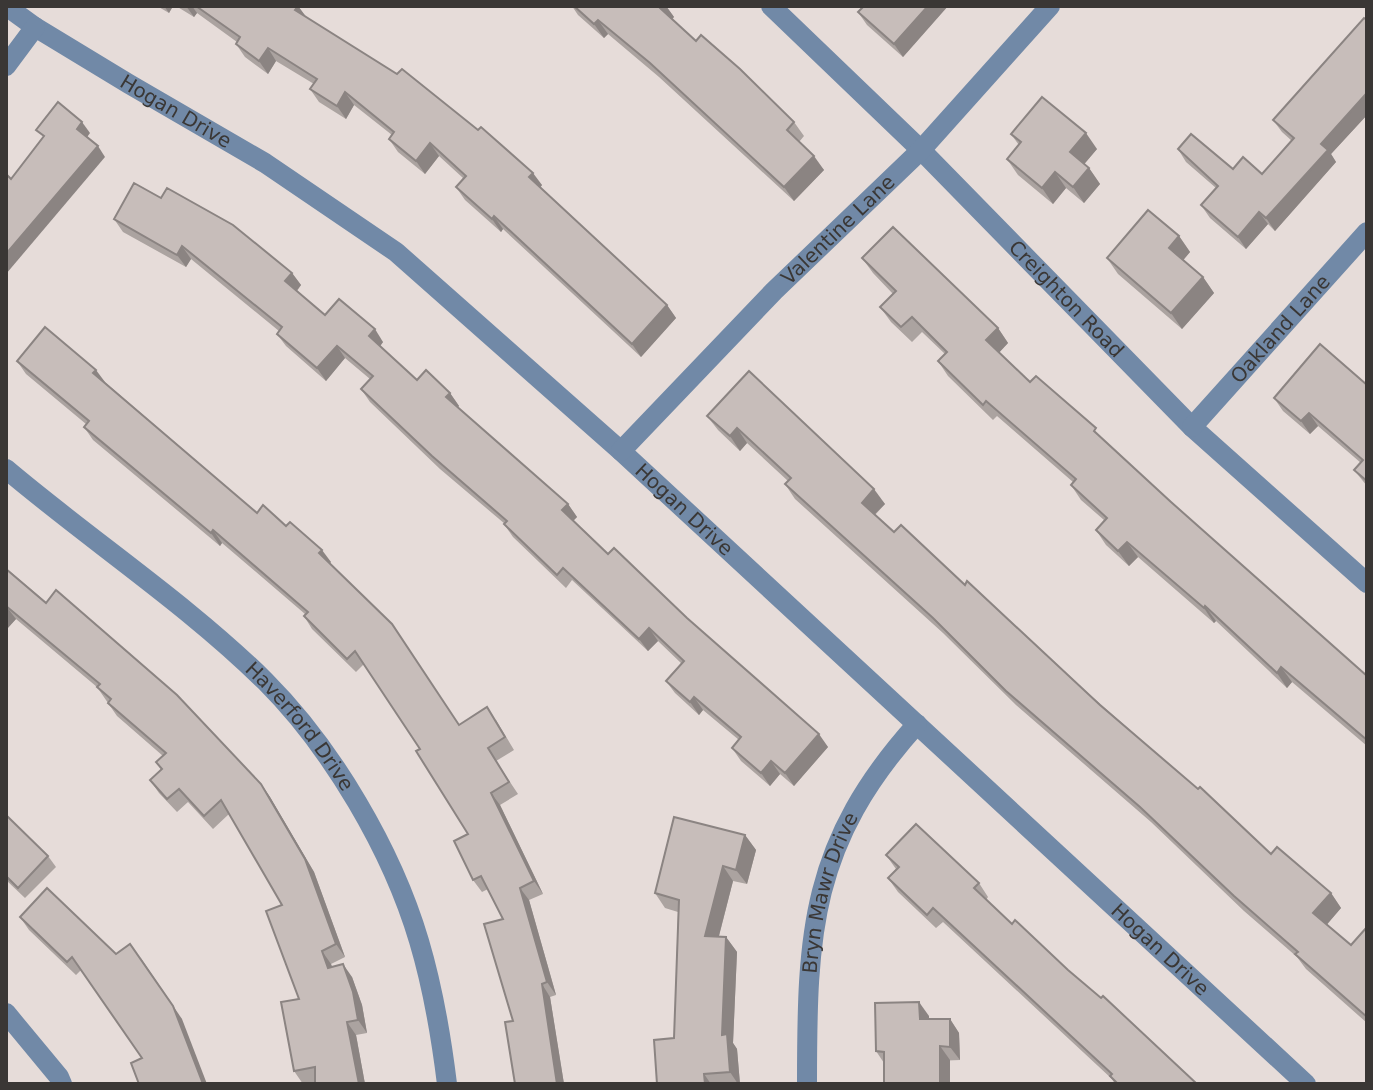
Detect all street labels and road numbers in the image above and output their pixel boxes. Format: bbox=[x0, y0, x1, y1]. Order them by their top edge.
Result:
street label: Hogan Drive bbox=[116, 70, 236, 153]
street label: Valentine Lane bbox=[776, 170, 900, 290]
street label: Creighton Road bbox=[1004, 235, 1129, 362]
street label: Oakland Lane bbox=[1225, 270, 1335, 388]
street label: Hogan Drive bbox=[630, 458, 738, 561]
street label: Haverford Drive bbox=[241, 657, 359, 795]
street label: Bryn Mawr Drive bbox=[798, 808, 863, 974]
street label: Hogan Drive bbox=[1106, 898, 1214, 1000]

